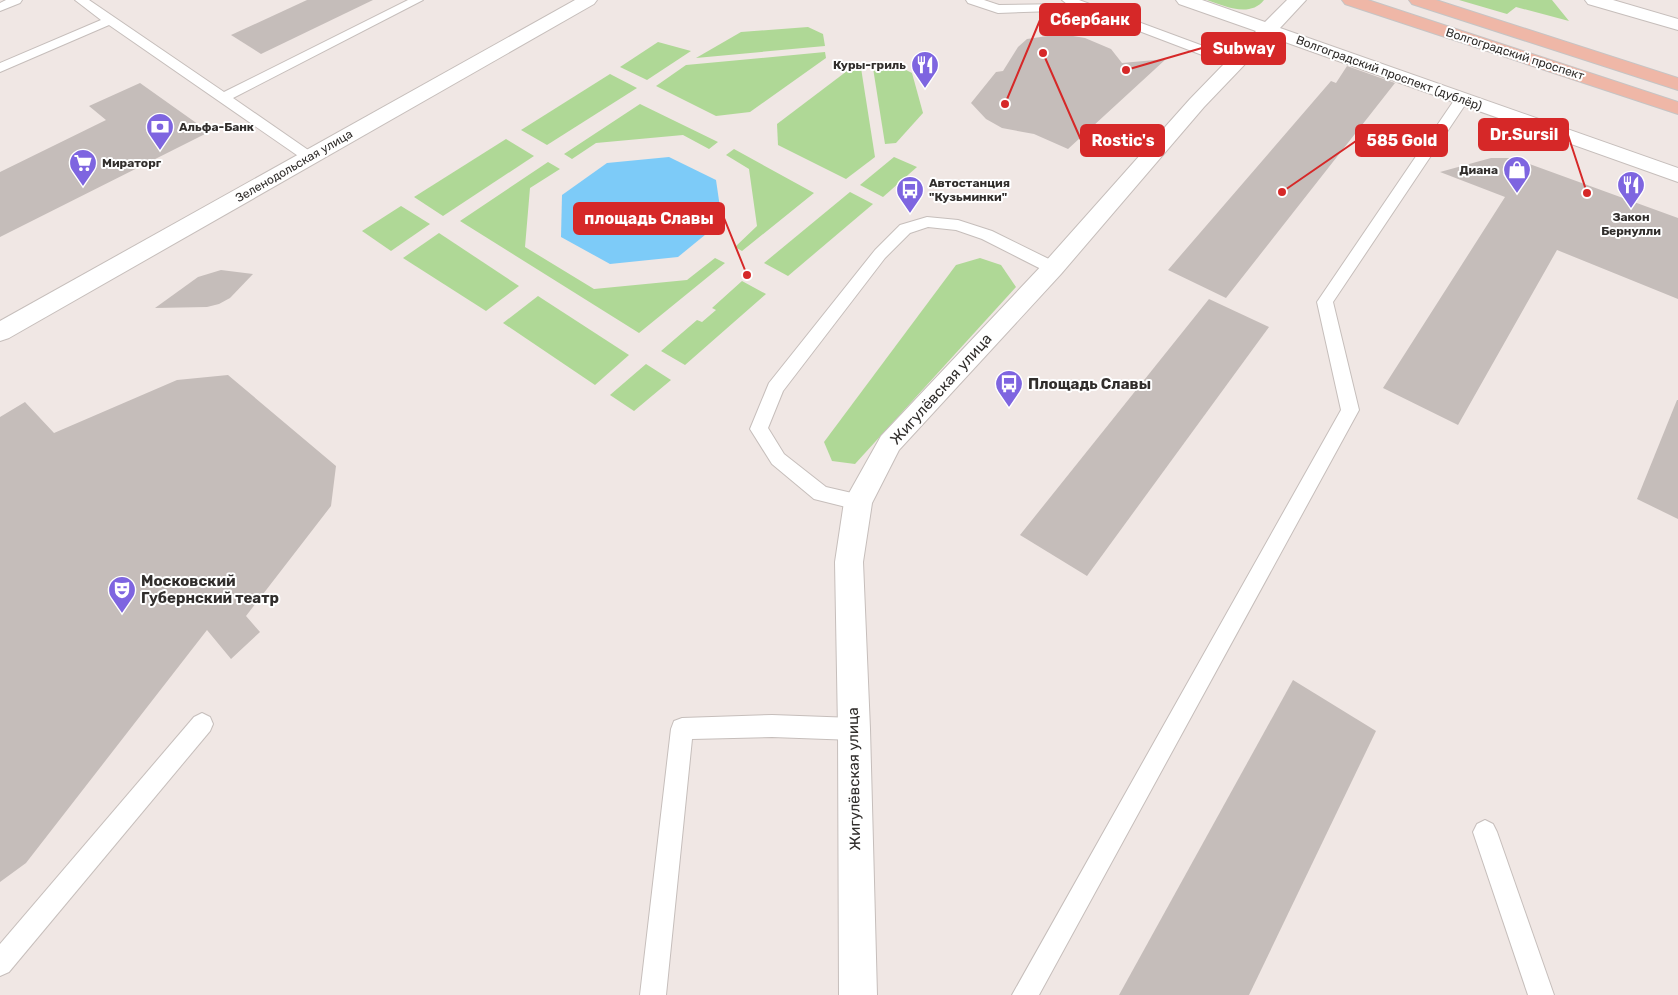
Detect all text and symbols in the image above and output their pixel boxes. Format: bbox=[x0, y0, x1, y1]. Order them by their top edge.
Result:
callout: Сбербанк bbox=[1040, 4, 1140, 35]
text: Сбербанк bbox=[1050, 10, 1130, 29]
street label: Волгоградский проспект bbox=[1444, 25, 1586, 83]
callout: Subway bbox=[1202, 33, 1285, 64]
street label: Волгоградский проспект (дублёр) bbox=[1294, 33, 1484, 113]
text: Subway bbox=[1213, 39, 1276, 58]
restaurant icon: Куры-гриль bbox=[910, 50, 940, 89]
place label: Куры-гриль bbox=[833, 58, 906, 72]
bank icon: Альфа-Банк bbox=[145, 112, 175, 151]
callout: Dr.Sursil bbox=[1479, 119, 1568, 150]
place label: Альфа-Банк bbox=[179, 120, 255, 134]
callout: Rostic's bbox=[1081, 125, 1164, 156]
callout: 585 Gold bbox=[1356, 125, 1447, 156]
text: Dr.Sursil bbox=[1490, 125, 1558, 144]
street label: Зеленодольская улица bbox=[233, 127, 355, 205]
text: Rostic's bbox=[1091, 131, 1155, 150]
text: 585 Gold bbox=[1367, 131, 1437, 150]
supermarket icon: Мираторг bbox=[68, 148, 98, 187]
shop icon: Диана bbox=[1502, 155, 1532, 194]
place label: Мираторг bbox=[102, 156, 162, 170]
place label: Диана bbox=[1459, 163, 1498, 177]
restaurant icon: Закон Бернулли bbox=[1616, 170, 1646, 209]
bus stop icon: Автостанция "Кузьминки" bbox=[895, 175, 925, 214]
place label: Автостанция "Кузьминки" bbox=[929, 176, 1010, 204]
callout: площадь Славы bbox=[574, 203, 724, 234]
text: площадь Славы bbox=[584, 209, 714, 228]
place label: Закон Бернулли bbox=[1601, 210, 1661, 238]
street label: Жигулёвская улица bbox=[886, 330, 996, 448]
bus stop icon: Площадь Славы bbox=[994, 369, 1024, 408]
place label: Площадь Славы bbox=[1028, 375, 1151, 393]
place label: Московский Губернский театр bbox=[141, 572, 279, 607]
theatre icon: Московский Губернский театр bbox=[107, 575, 137, 614]
street label: Жигулёвская улица bbox=[844, 707, 864, 851]

